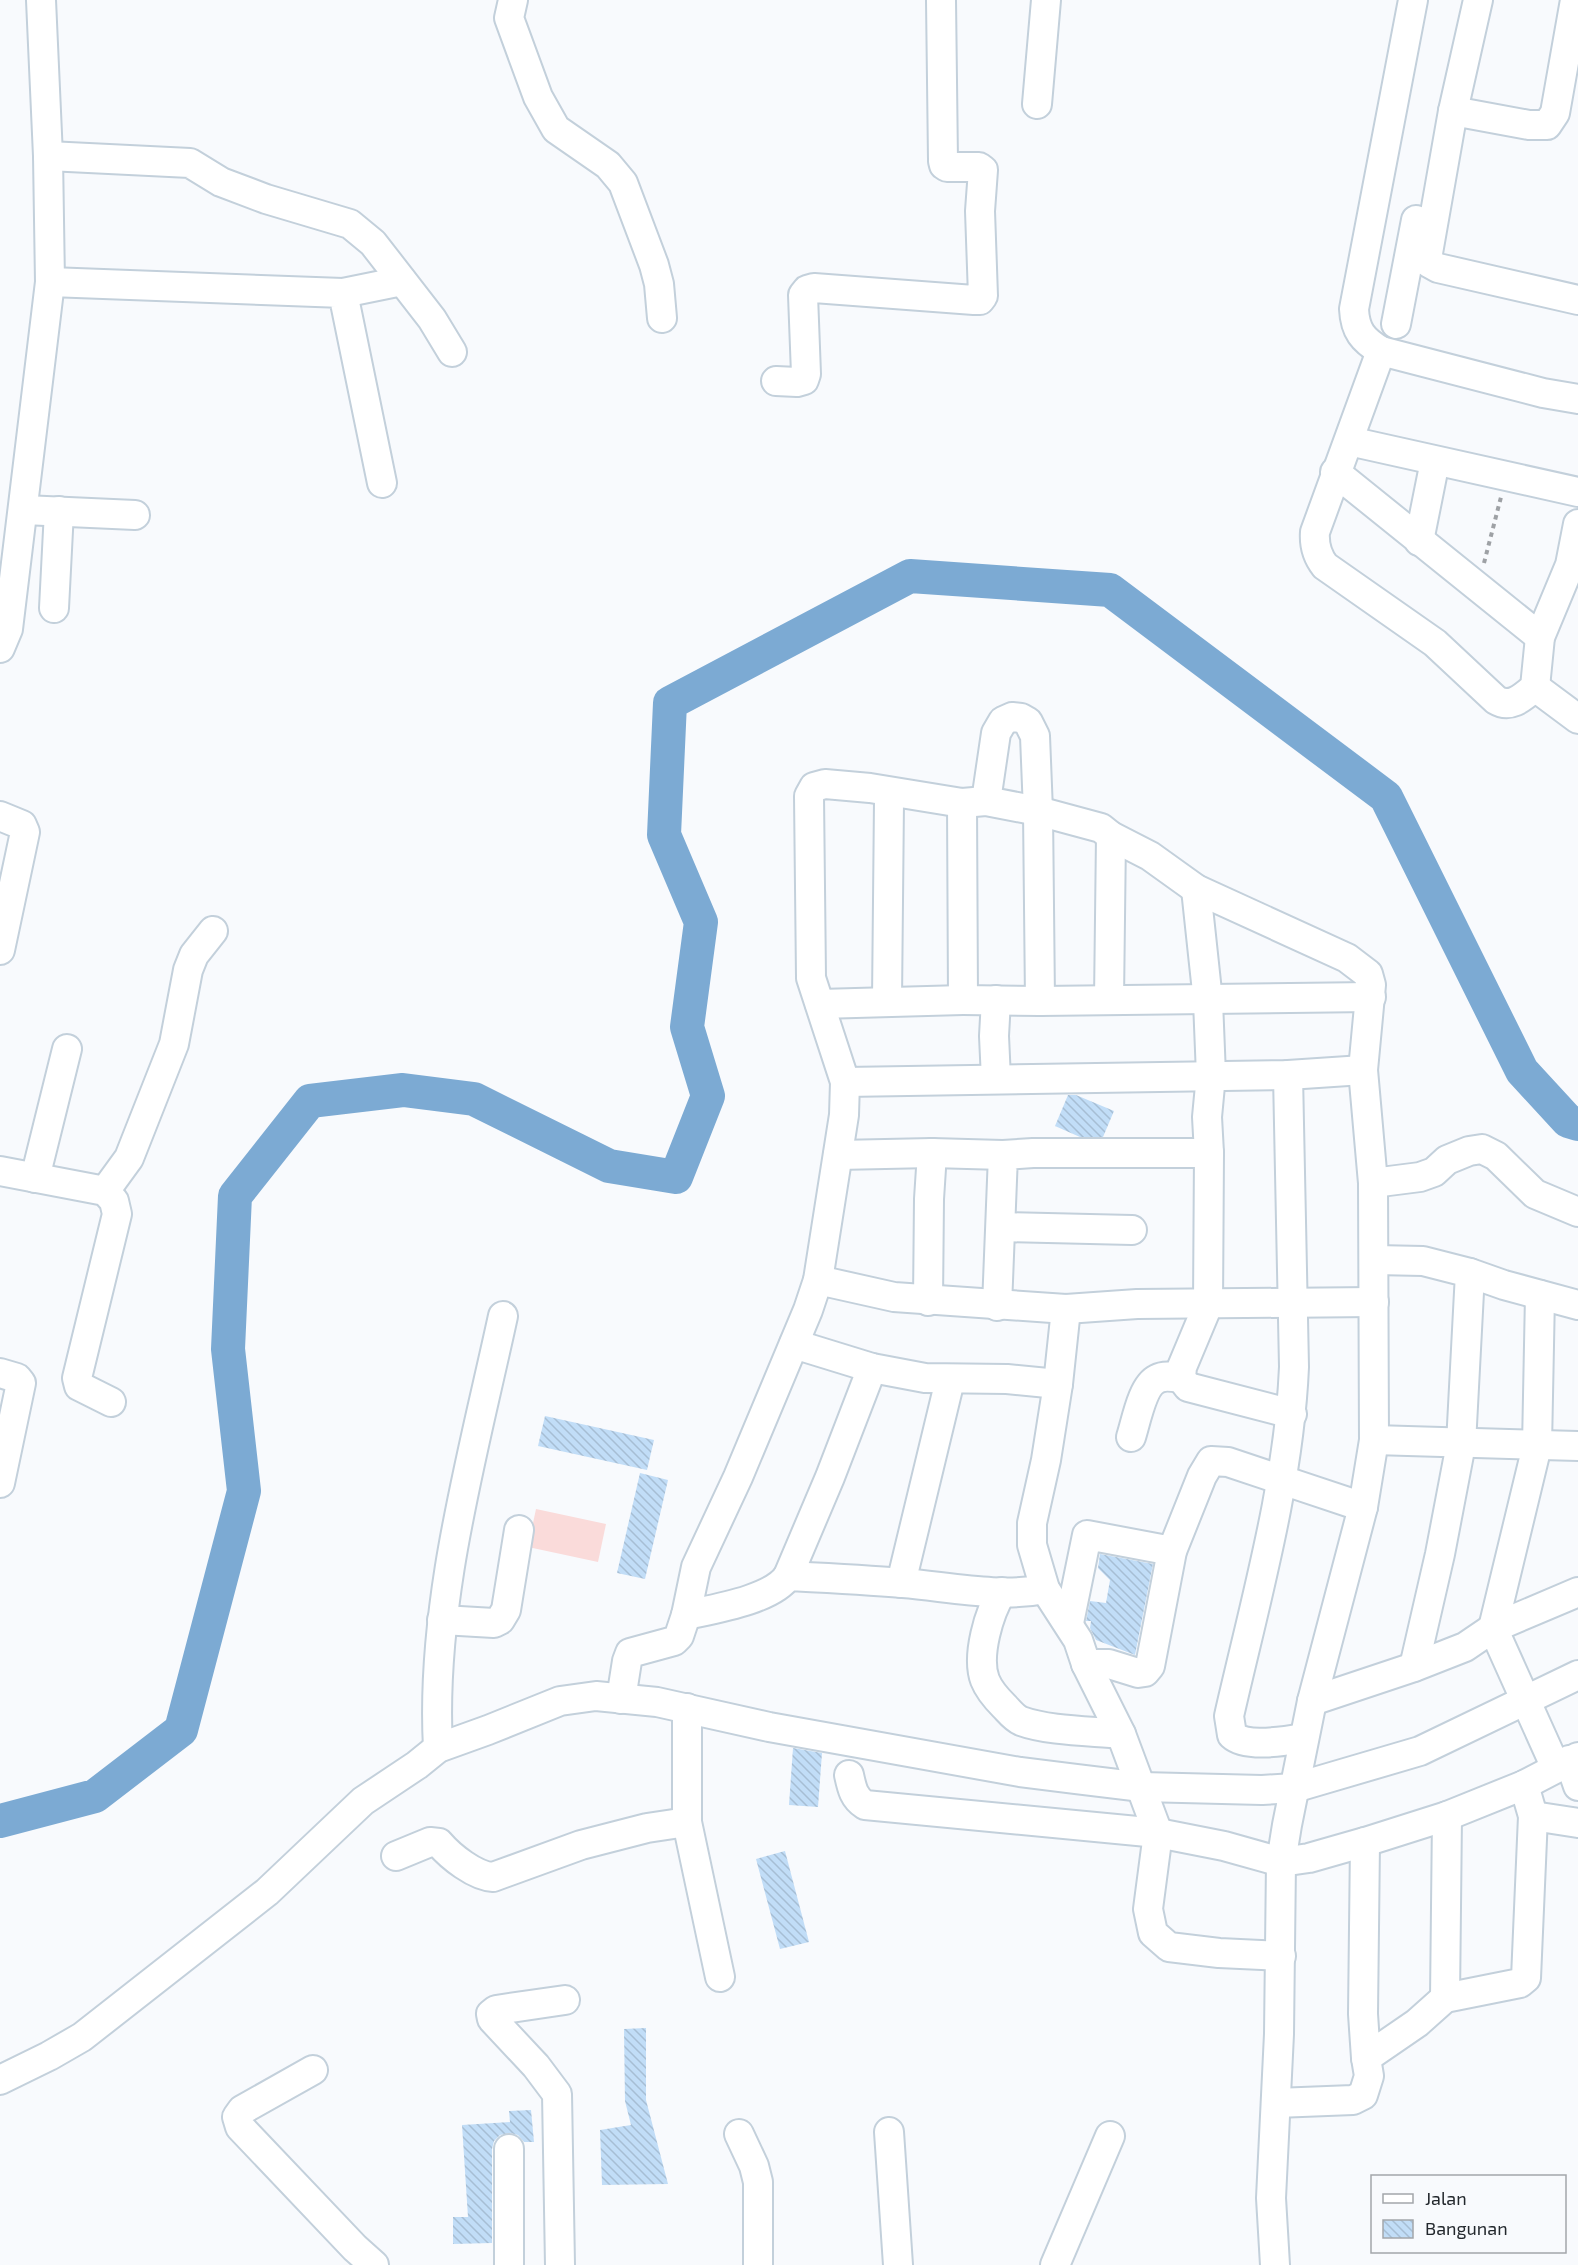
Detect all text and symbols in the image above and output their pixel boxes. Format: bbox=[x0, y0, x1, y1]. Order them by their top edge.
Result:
legend bbox=[1371, 2175, 1566, 2253]
text: Jalan bbox=[1425, 2187, 1467, 2209]
text: Bangunan bbox=[1425, 2217, 1508, 2239]

